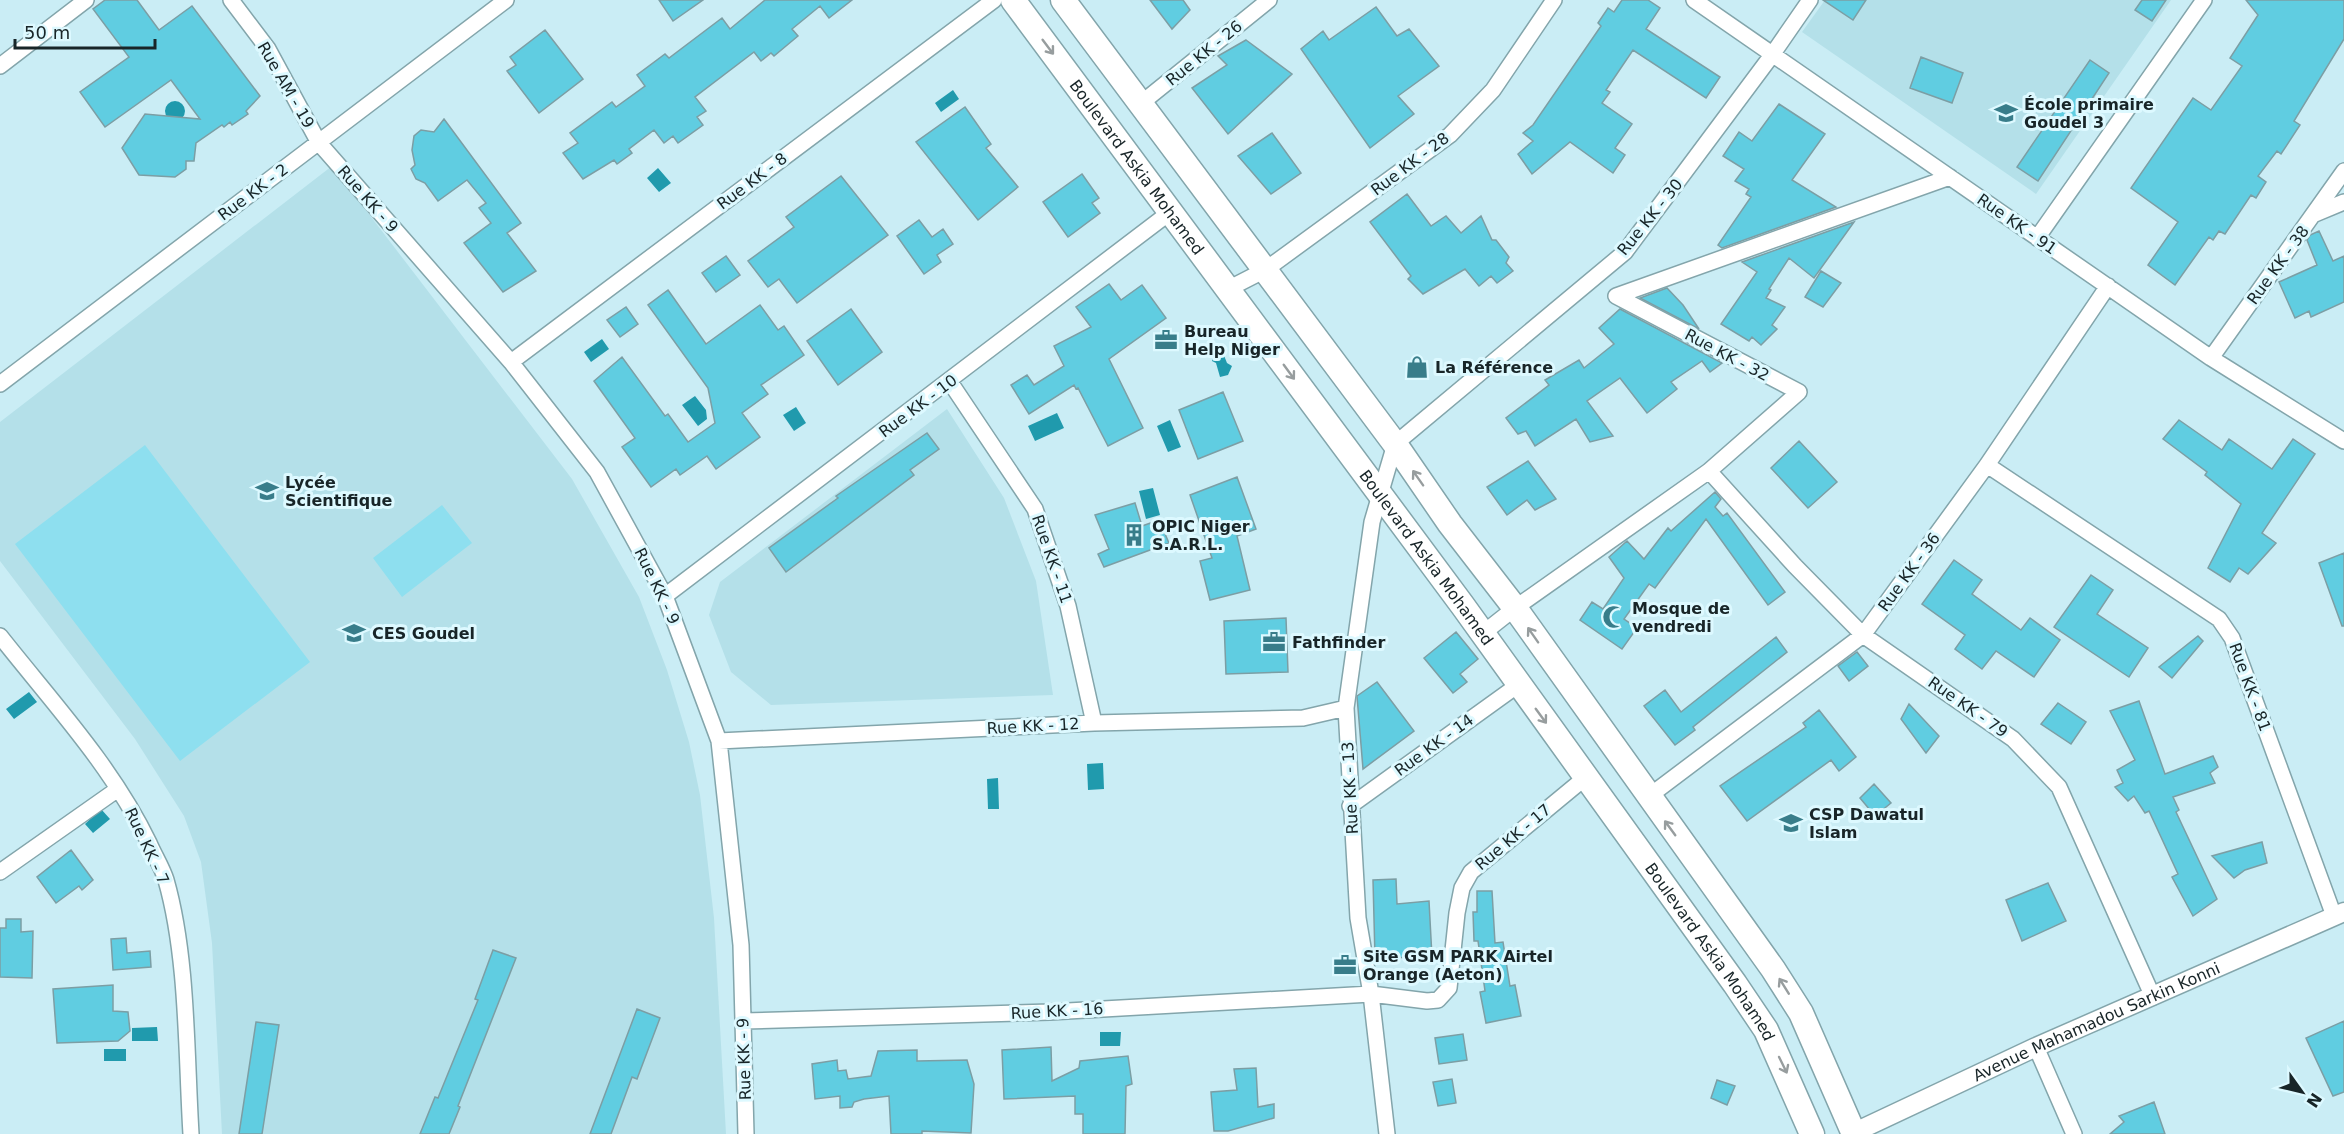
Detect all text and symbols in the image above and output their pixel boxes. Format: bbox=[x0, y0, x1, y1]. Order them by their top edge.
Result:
scale bar bbox=[15, 12, 154, 50]
street label: Rue KK - 26 bbox=[1162, 16, 1246, 90]
text: 50 m bbox=[24, 22, 70, 43]
street label: Rue AM - 19 bbox=[254, 38, 318, 132]
one-way arrow bbox=[1042, 38, 1054, 54]
street label: Boulevard Askia Mohamed bbox=[1066, 76, 1208, 258]
place label: École primaire Goudel 3 bbox=[2024, 95, 2154, 132]
school or university icon: École primaire Goudel 3 bbox=[1993, 100, 2019, 126]
street label: Rue KK - 28 bbox=[1367, 128, 1453, 200]
street label: Rue KK - 8 bbox=[713, 149, 791, 213]
street label: Rue KK - 2 bbox=[214, 160, 292, 224]
street label: Rue KK - 9 bbox=[334, 162, 402, 236]
street label: Rue KK - 30 bbox=[1613, 175, 1687, 259]
street label: Rue KK - 91 bbox=[1974, 190, 2060, 258]
street label: Rue KK - 38 bbox=[2243, 222, 2313, 308]
place label: Bureau Help Niger bbox=[1184, 322, 1280, 359]
street label: Rue KK - 32 bbox=[1682, 325, 1772, 385]
office icon: Bureau Help Niger bbox=[1153, 327, 1179, 353]
shop icon: La Référence bbox=[1404, 354, 1430, 380]
place label: La Référence bbox=[1435, 358, 1553, 377]
one-way arrow bbox=[1283, 364, 1295, 380]
street label: Rue KK - 10 bbox=[875, 370, 961, 442]
street label: Boulevard Askia Mohamed bbox=[1356, 466, 1497, 649]
one-way arrow bbox=[1412, 470, 1424, 486]
place label: Lycée Scientifique bbox=[285, 473, 393, 510]
school or university icon: Lycée Scientifique bbox=[254, 478, 280, 504]
street label: Rue KK - 11 bbox=[1028, 512, 1076, 606]
place label: OPIC Niger S.A.R.L. bbox=[1152, 517, 1250, 554]
building icon: OPIC Niger S.A.R.L. bbox=[1121, 522, 1147, 548]
street label: Rue KK - 36 bbox=[1874, 529, 1944, 615]
street label: Rue KK - 9 bbox=[630, 545, 684, 627]
place label: Mosque de vendredi bbox=[1632, 599, 1730, 636]
mosque icon: Mosque de vendredi bbox=[1601, 604, 1627, 630]
school or university icon: CES Goudel bbox=[341, 620, 367, 646]
place label: CES Goudel bbox=[372, 624, 475, 643]
one-way arrow bbox=[1527, 627, 1539, 644]
office icon: Fathfinder bbox=[1261, 629, 1287, 655]
place label: Fathfinder bbox=[1292, 633, 1385, 652]
street label: Rue KK - 81 bbox=[2225, 640, 2275, 734]
street label: Rue KK - 79 bbox=[1925, 673, 2011, 741]
one-way arrow bbox=[1535, 707, 1547, 723]
street label: Rue KK - 14 bbox=[1391, 710, 1477, 780]
street label: Rue KK - 12 bbox=[986, 714, 1080, 738]
street label: Rue KK - 13 bbox=[1338, 741, 1362, 835]
street label: Rue KK - 17 bbox=[1471, 800, 1555, 874]
street label: Rue KK - 7 bbox=[121, 805, 173, 887]
place label: CSP Dawatul Islam bbox=[1809, 805, 1924, 842]
school or university icon: CSP Dawatul Islam bbox=[1778, 810, 1804, 836]
one-way arrow bbox=[1664, 820, 1677, 836]
street label: Boulevard Askia Mohamed bbox=[1641, 859, 1779, 1044]
place label: Site GSM PARK Airtel Orange (Aeton) bbox=[1363, 947, 1553, 984]
office icon: Site GSM PARK Airtel Orange (Aeton) bbox=[1332, 952, 1358, 978]
street label: Avenue Mahamadou Sarkin Konni bbox=[1970, 958, 2223, 1085]
one-way arrow bbox=[1778, 978, 1790, 995]
street label: Rue KK - 16 bbox=[1010, 999, 1104, 1023]
street label: Rue KK - 9 bbox=[733, 1017, 755, 1101]
one-way arrow bbox=[1778, 1056, 1790, 1074]
north arrow bbox=[2272, 1062, 2332, 1122]
text: N bbox=[2302, 1089, 2326, 1111]

